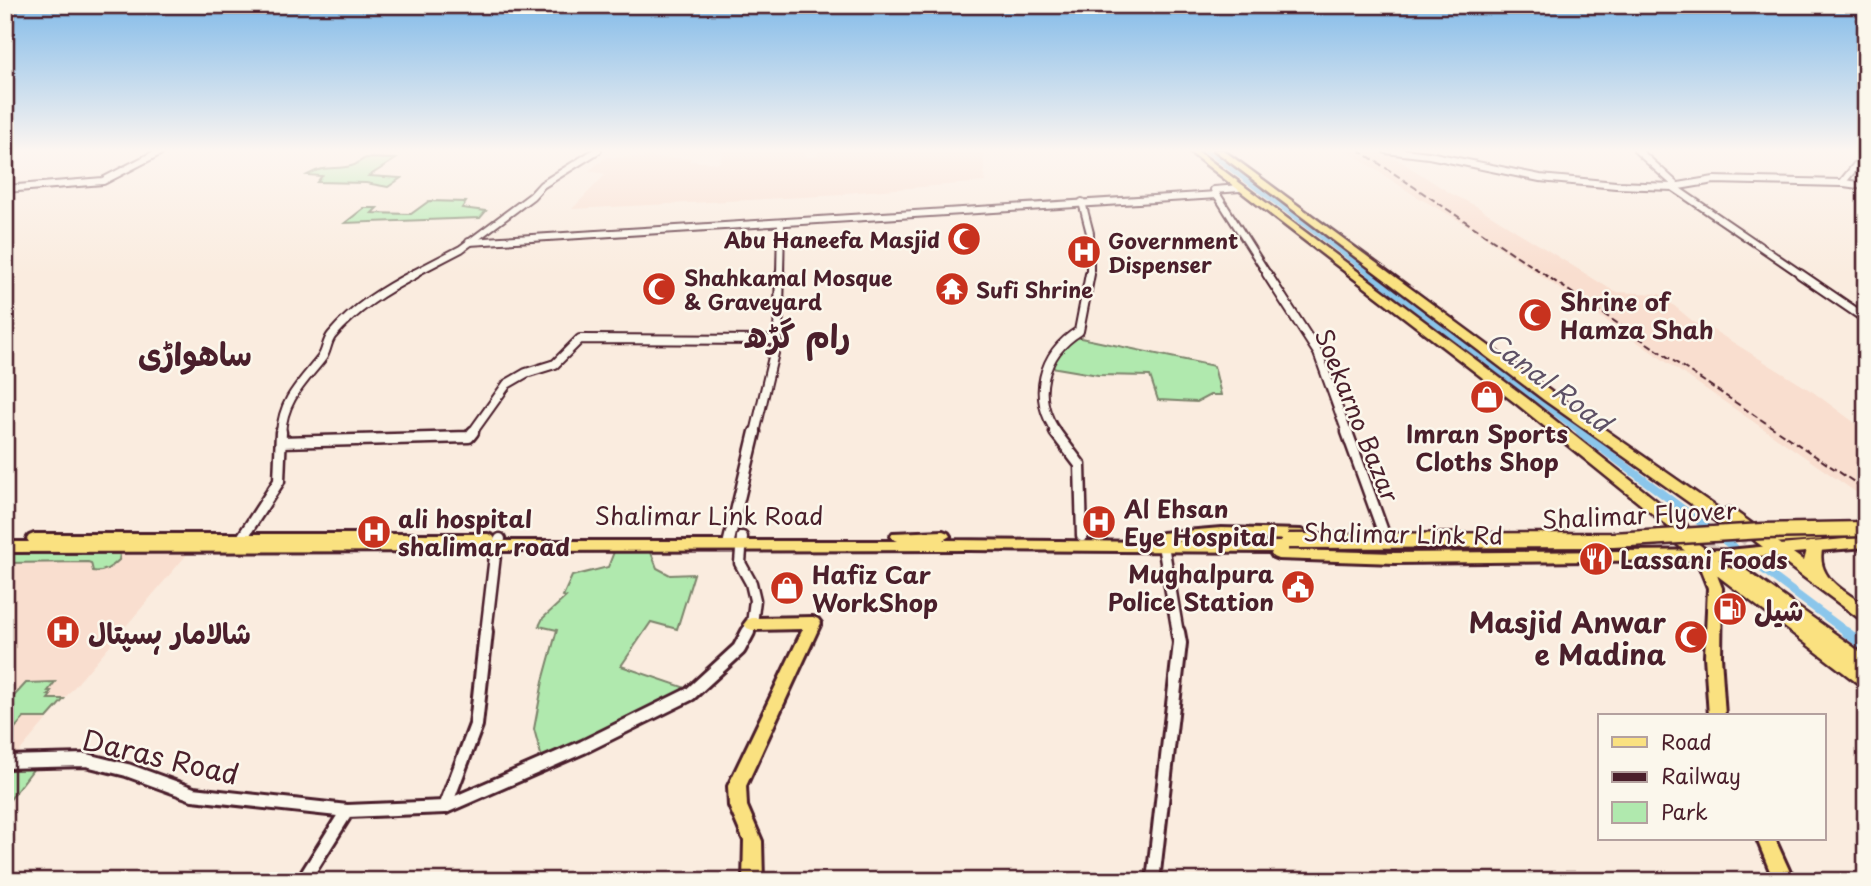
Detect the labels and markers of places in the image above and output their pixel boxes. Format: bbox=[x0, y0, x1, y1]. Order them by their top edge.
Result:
mosque icon: Abu Haneefa Masjid bbox=[945, 220, 983, 258]
place label: Abu Haneefa Masjid bbox=[723, 223, 940, 255]
place label: Government Dispenser bbox=[1108, 224, 1238, 280]
hospital icon: Government Dispenser bbox=[1065, 233, 1103, 271]
place label: Shahkamal Mosque & Graveyard bbox=[684, 261, 893, 317]
mosque icon: Shahkamal Mosque & Graveyard bbox=[640, 270, 678, 308]
temple icon: Sufi Shrine bbox=[933, 270, 971, 308]
place label: Sufi Shrine bbox=[976, 273, 1093, 305]
place label: Shrine of Hamza Shah bbox=[1560, 283, 1714, 347]
mosque icon: Shrine of Hamza Shah bbox=[1516, 296, 1554, 334]
shop icon: Imran Sports Cloths Shop bbox=[1468, 378, 1506, 416]
place label: Imran Sports Cloths Shop bbox=[1406, 415, 1568, 479]
place label: Al Ehsan Eye Hospital bbox=[1123, 490, 1276, 554]
place label: ali hospital shalimar road bbox=[398, 500, 570, 564]
hospital icon: Al Ehsan Eye Hospital bbox=[1080, 503, 1118, 541]
hospital icon: ali hospital shalimar road bbox=[355, 513, 393, 551]
restaurant icon: Lassani Foods bbox=[1577, 540, 1615, 578]
place label: Lassani Foods bbox=[1620, 541, 1788, 577]
place label: Mughalpura Police Station bbox=[1108, 555, 1275, 619]
place label: Hafiz Car WorkShop bbox=[812, 556, 938, 620]
public building icon: Mughalpura Police Station bbox=[1279, 568, 1317, 606]
shop icon: Hafiz Car WorkShop bbox=[768, 569, 806, 607]
place label: شیل bbox=[1754, 588, 1803, 631]
fuel station icon: شیل bbox=[1711, 590, 1749, 628]
place label: Masjid Anwar e Madina bbox=[1469, 600, 1667, 675]
place label: شالامار ہسپتال bbox=[88, 611, 251, 655]
hospital icon: شالامار ہسپتال bbox=[44, 613, 82, 651]
mosque icon: Masjid Anwar e Madina bbox=[1672, 618, 1710, 656]

